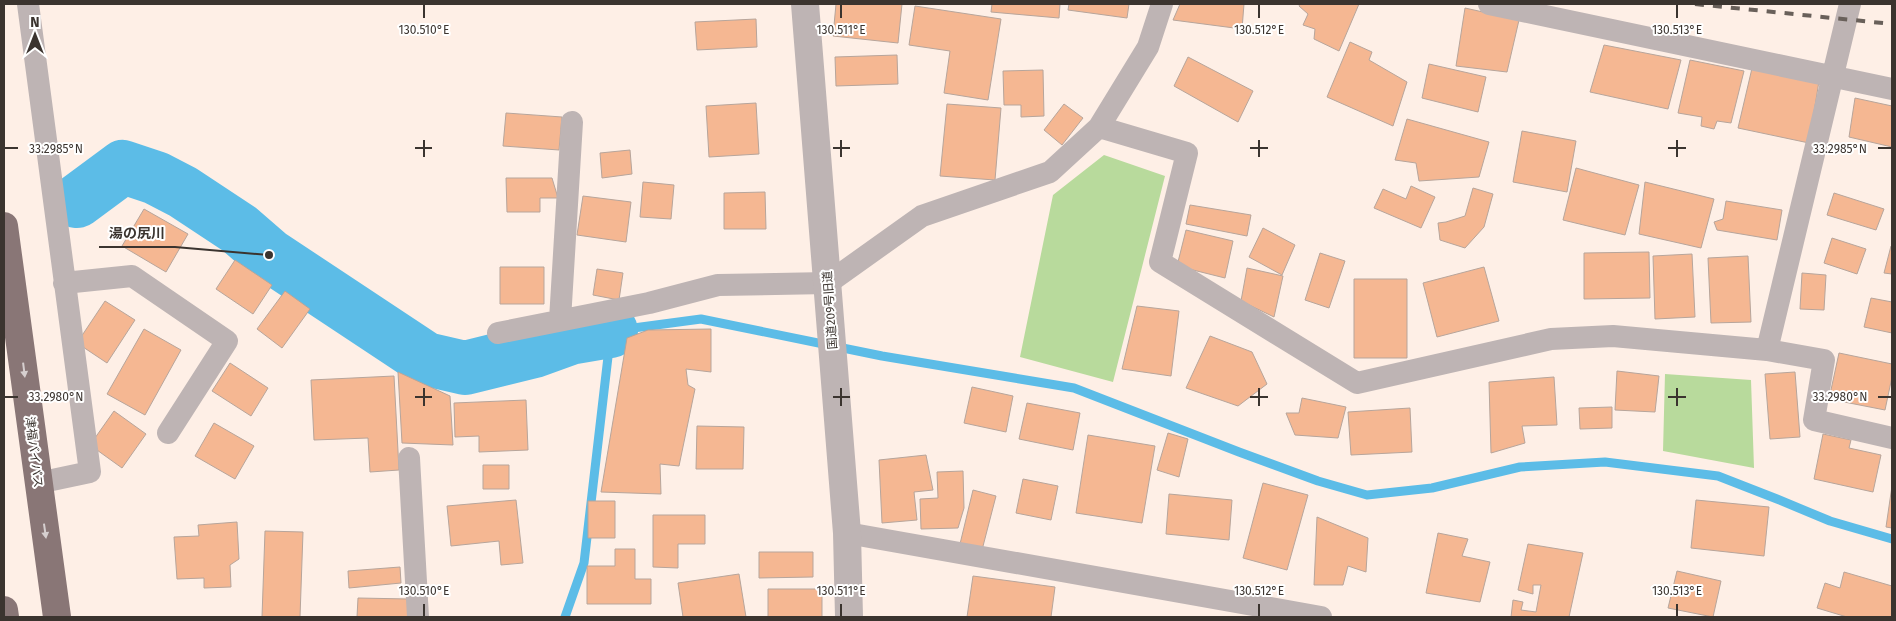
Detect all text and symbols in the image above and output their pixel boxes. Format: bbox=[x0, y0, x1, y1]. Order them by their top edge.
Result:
north arrow bbox=[10, 10, 60, 60]
text: N bbox=[30, 14, 40, 31]
text: 130.510°E bbox=[399, 23, 449, 37]
text: 130.511°E bbox=[816, 23, 866, 37]
text: 130.512°E bbox=[1234, 23, 1284, 37]
text: 130.513°E bbox=[1652, 23, 1702, 37]
text: 33.2985°N bbox=[29, 142, 83, 156]
text: 33.2985°N bbox=[1813, 142, 1867, 156]
callout: 湯の尻川 bbox=[99, 218, 175, 247]
text: 湯の尻川 bbox=[109, 225, 165, 242]
street label: 国道209号旧道 bbox=[820, 270, 840, 350]
one-way arrow bbox=[20, 363, 28, 379]
text: 33.2980°N bbox=[29, 390, 83, 404]
text: 33.2980°N bbox=[1813, 390, 1867, 404]
street label: 津福バイパス bbox=[23, 416, 45, 488]
one-way arrow bbox=[41, 524, 49, 540]
text: 130.510°E bbox=[399, 584, 449, 598]
text: 130.511°E bbox=[816, 584, 866, 598]
text: 130.512°E bbox=[1234, 584, 1284, 598]
text: 130.513°E bbox=[1652, 584, 1702, 598]

